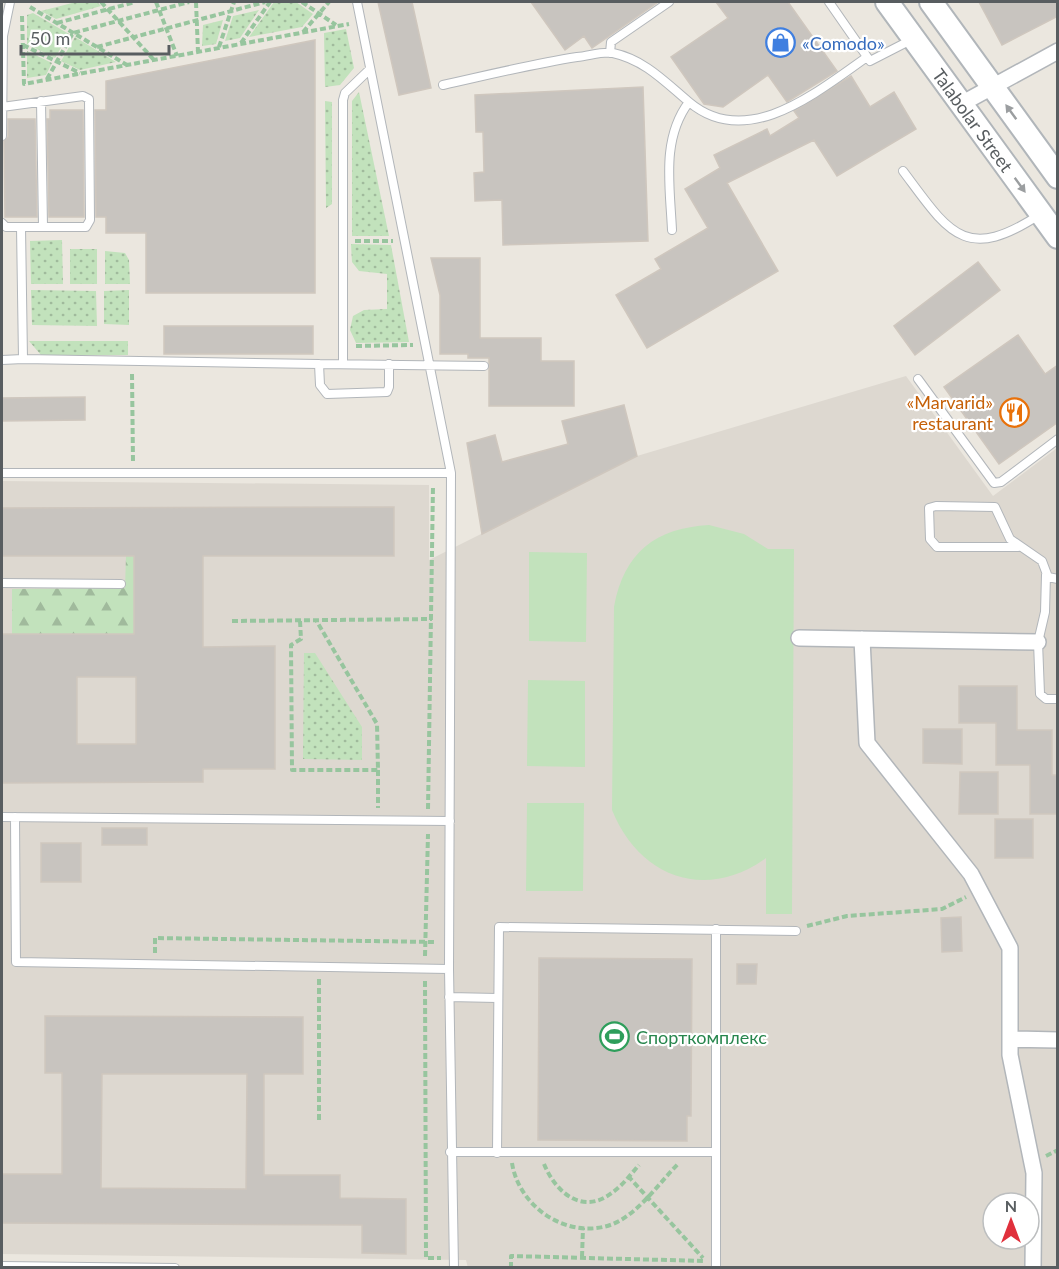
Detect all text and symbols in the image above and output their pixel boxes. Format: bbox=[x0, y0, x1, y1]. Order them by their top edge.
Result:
scale bar bbox=[21, 18, 170, 56]
text: 50 m bbox=[30, 27, 70, 49]
shop icon: «Comodo» bbox=[765, 27, 797, 59]
place label: «Comodo» bbox=[802, 32, 885, 54]
street label: Talabolar Street bbox=[928, 64, 1018, 176]
one-way arrow bbox=[1005, 105, 1017, 121]
one-way arrow bbox=[1014, 176, 1026, 192]
place label: «Marvarid» restaurant bbox=[907, 391, 994, 434]
restaurant icon: «Marvarid» restaurant bbox=[998, 396, 1030, 428]
sports icon: Спорткомплекс bbox=[599, 1021, 631, 1053]
place label: Спорткомплекс bbox=[636, 1026, 767, 1048]
north arrow bbox=[981, 1191, 1041, 1251]
text: N bbox=[1005, 1196, 1017, 1215]

